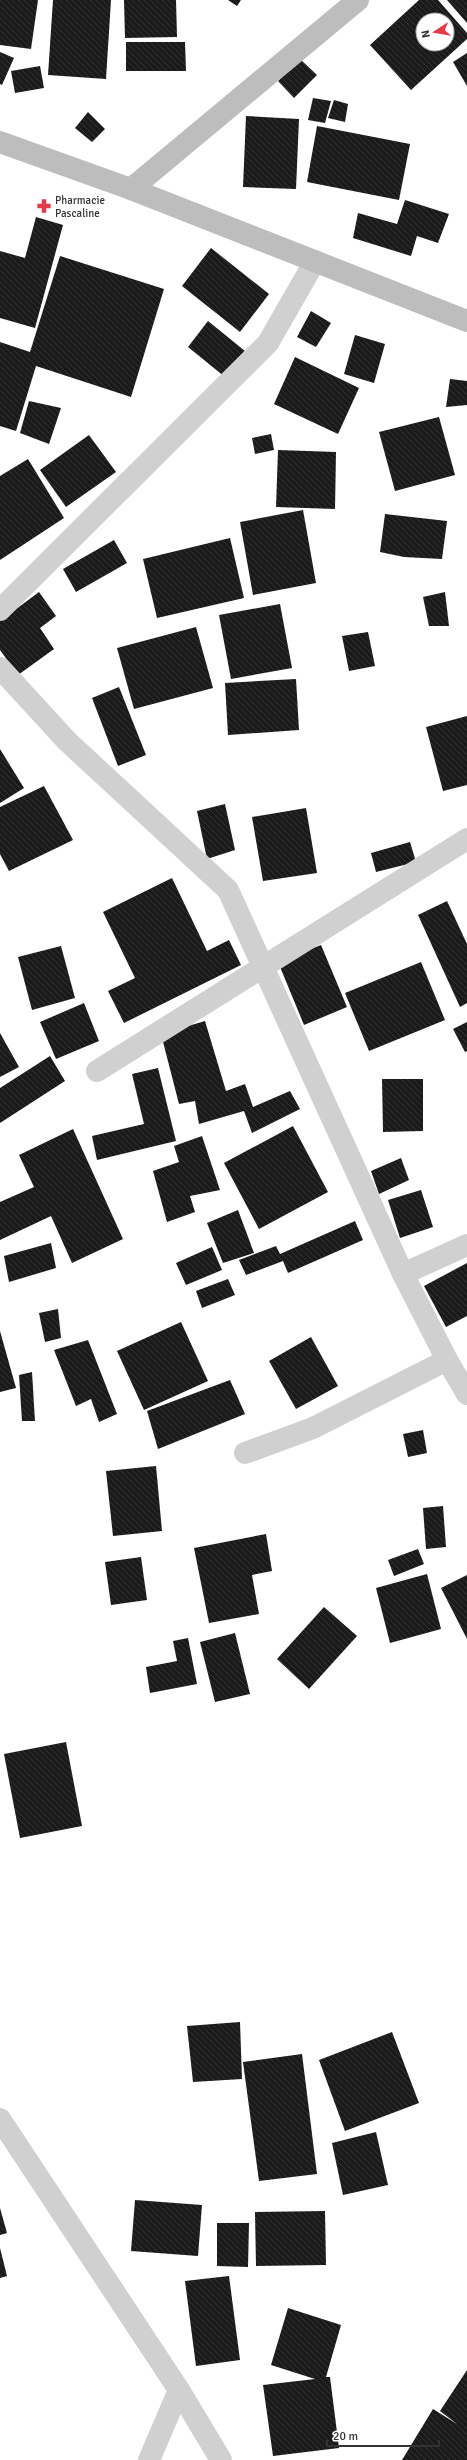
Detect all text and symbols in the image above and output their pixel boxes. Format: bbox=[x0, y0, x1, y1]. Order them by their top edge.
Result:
north arrow bbox=[415, 12, 455, 52]
text: N bbox=[419, 29, 433, 39]
place label: Pharmacie Pascaline bbox=[55, 194, 105, 220]
pharmacy icon: Pharmacie Pascaline bbox=[36, 198, 52, 214]
scale bar bbox=[327, 2422, 439, 2448]
text: 20 m bbox=[333, 2429, 358, 2444]

